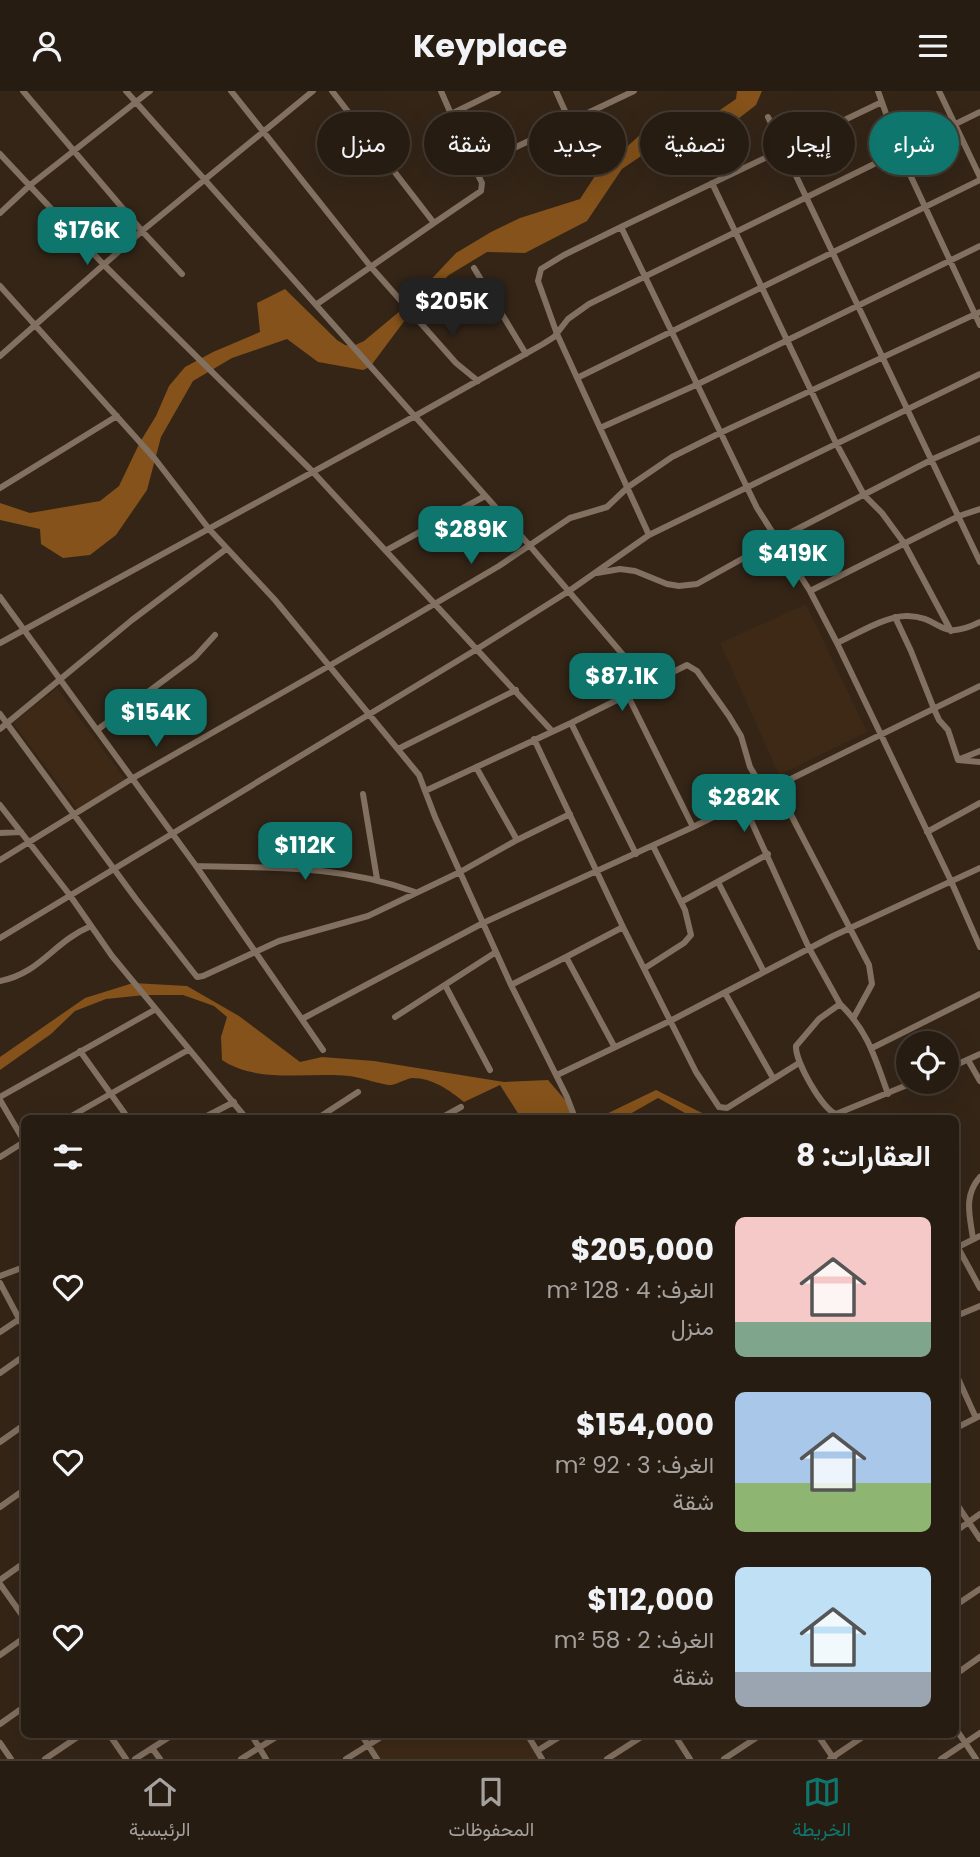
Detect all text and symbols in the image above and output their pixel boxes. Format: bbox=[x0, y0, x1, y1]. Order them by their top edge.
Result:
text: Keyplace bbox=[413, 23, 567, 68]
icon: person bbox=[28, 27, 66, 65]
icon: menu bbox=[914, 27, 952, 65]
chip: منزل bbox=[317, 112, 410, 175]
chip: شقة bbox=[424, 112, 515, 175]
chip: جديد bbox=[529, 112, 626, 175]
chip: تصفية bbox=[640, 112, 749, 175]
chip: إيجار bbox=[763, 112, 855, 175]
chip: شراء bbox=[869, 112, 959, 175]
pin: $176K bbox=[38, 207, 136, 267]
text: $176K bbox=[54, 214, 120, 246]
pin: $205K bbox=[403, 279, 501, 338]
text: $205K bbox=[415, 285, 489, 317]
pin: $289K bbox=[422, 507, 520, 566]
text: $289K bbox=[434, 513, 508, 545]
pin: $419K bbox=[744, 531, 842, 590]
text: $419K bbox=[758, 537, 828, 569]
pin: $87.1K bbox=[565, 653, 679, 713]
text: $87.1K bbox=[585, 660, 659, 692]
pin: $154K bbox=[107, 689, 205, 749]
text: $154K bbox=[121, 696, 191, 728]
pin: $282K bbox=[695, 775, 793, 834]
text: $282K bbox=[708, 781, 780, 813]
pin: $112K bbox=[256, 823, 354, 882]
text: $112K bbox=[274, 829, 336, 861]
map controls bbox=[896, 1031, 959, 1094]
button: locate bbox=[896, 1031, 959, 1094]
text: العقارات: 8 bbox=[796, 1134, 931, 1177]
icon: filters bbox=[49, 1138, 87, 1176]
text: $205,000 bbox=[571, 1228, 714, 1271]
icon: home bbox=[791, 1245, 875, 1329]
icon: heart bbox=[49, 1268, 87, 1306]
text: الغرف: 4 · 128 m² bbox=[546, 1274, 714, 1306]
text: منزل bbox=[671, 1311, 714, 1343]
text: $154,000 bbox=[576, 1403, 714, 1446]
icon: home bbox=[791, 1420, 875, 1504]
icon: heart bbox=[49, 1443, 87, 1481]
text: الغرف: 3 · 92 m² bbox=[555, 1449, 714, 1481]
text: شقة bbox=[672, 1486, 714, 1518]
text: $112,000 bbox=[587, 1578, 714, 1621]
icon: home bbox=[791, 1595, 875, 1679]
icon: heart bbox=[49, 1618, 87, 1656]
text: الغرف: 2 · 58 m² bbox=[554, 1624, 714, 1656]
text: شقة bbox=[672, 1661, 714, 1693]
tab: الرئيسية bbox=[129, 1773, 190, 1846]
tab: المحفوظات bbox=[449, 1773, 534, 1846]
tab: الخريطة bbox=[792, 1773, 851, 1846]

